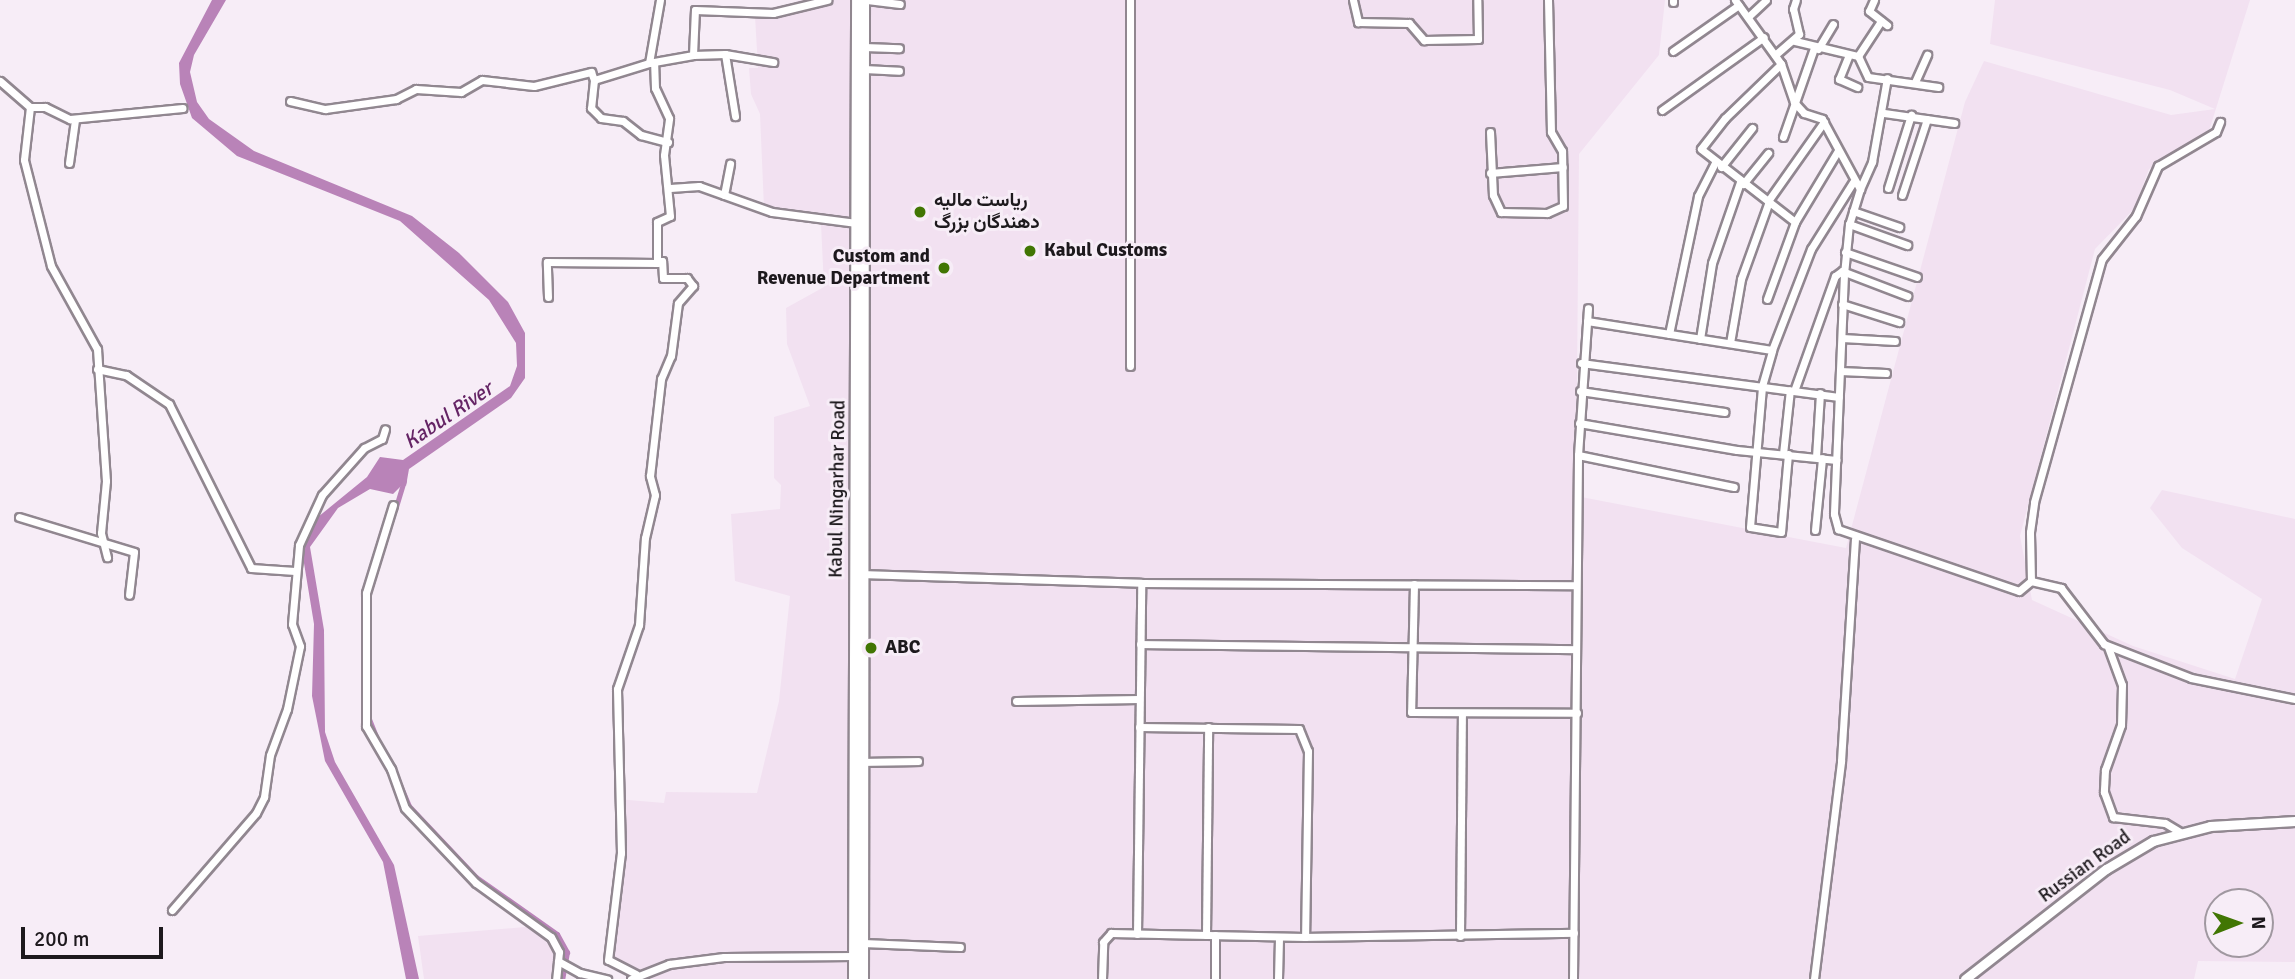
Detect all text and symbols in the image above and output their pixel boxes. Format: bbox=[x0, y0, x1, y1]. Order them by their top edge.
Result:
place label: ریاست مالیه دهندگان بزرگ bbox=[934, 190, 1040, 234]
marker: ریاست مالیه دهندگان بزرگ bbox=[912, 204, 928, 220]
place label: Kabul Customs bbox=[1044, 240, 1167, 262]
marker: Kabul Customs bbox=[1022, 243, 1038, 259]
place label: Custom and Revenue Department bbox=[757, 246, 930, 290]
marker: Custom and Revenue Department bbox=[936, 260, 952, 276]
water label: Kabul River bbox=[399, 376, 497, 454]
street label: Kabul Ningarhar Road bbox=[825, 400, 851, 578]
place label: ABC bbox=[885, 637, 920, 659]
marker: ABC bbox=[863, 640, 879, 656]
street label: Russian Road bbox=[2035, 826, 2135, 908]
north arrow bbox=[2204, 888, 2274, 958]
scale bar bbox=[24, 912, 166, 956]
text: N bbox=[2246, 916, 2270, 929]
text: 200 m bbox=[34, 926, 89, 952]

